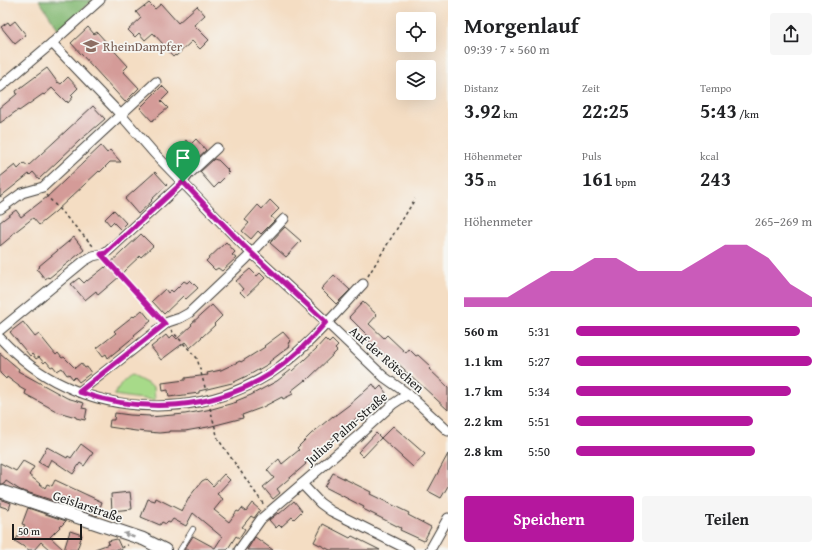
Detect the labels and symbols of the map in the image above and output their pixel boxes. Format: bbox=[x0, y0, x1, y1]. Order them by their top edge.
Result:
school or university icon: RheinDampfer bbox=[82, 37, 100, 55]
place label: RheinDampfer bbox=[103, 37, 183, 56]
pin bbox=[166, 141, 200, 182]
street label: Auf der Rötschen bbox=[345, 322, 429, 398]
street label: Julius-Palm-Straße bbox=[300, 387, 391, 471]
street label: Geislarstraße bbox=[50, 486, 125, 527]
scale bar bbox=[12, 522, 82, 541]
one-way arrow bbox=[123, 531, 135, 537]

